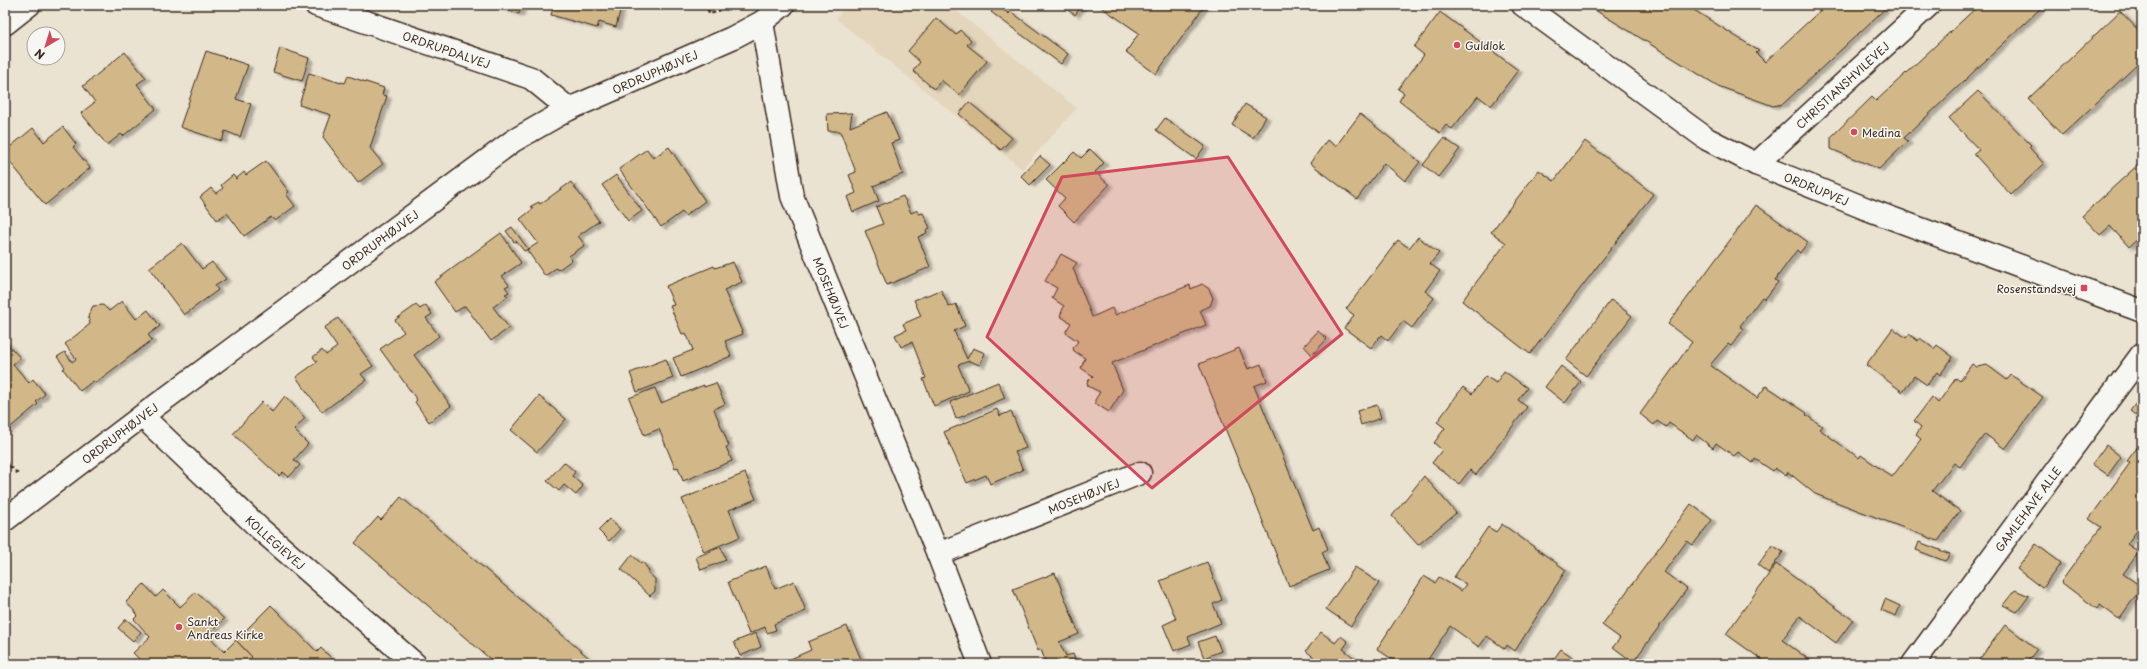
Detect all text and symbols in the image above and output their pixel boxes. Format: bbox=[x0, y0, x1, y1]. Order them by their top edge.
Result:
north arrow bbox=[26, 26, 66, 66]
street label: ORDRUPDALVEJ bbox=[401, 27, 493, 72]
place label: Guldlok bbox=[1465, 37, 1505, 54]
street label: CHRISTIANSHVILEVEJ bbox=[1792, 37, 1893, 132]
marker: Guldlok bbox=[1452, 40, 1462, 50]
text: N bbox=[31, 45, 48, 64]
street label: ORDRUPHØJVEJ bbox=[609, 45, 701, 98]
place label: Medina bbox=[1862, 124, 1901, 141]
marker: Medina bbox=[1849, 127, 1859, 137]
street label: ORDRUPVEJ bbox=[1781, 168, 1852, 209]
street label: ORDRUPHØJVEJ bbox=[338, 205, 422, 274]
street label: MOSEHØJVEJ bbox=[809, 254, 854, 331]
place label: Rosenstandsvej bbox=[1996, 280, 2076, 297]
marker: Rosenstandsvej bbox=[2079, 283, 2089, 293]
street label: ORDRUPHØJVEJ bbox=[78, 398, 162, 468]
street label: GAMLEHAVE ALLE bbox=[1991, 463, 2065, 555]
street label: MOSEHØJVEJ bbox=[1045, 474, 1122, 518]
street label: KOLLEGIEVEJ bbox=[242, 511, 309, 573]
place label: Sankt Andreas Kirke bbox=[187, 613, 264, 643]
marker: Sankt Andreas Kirke bbox=[174, 622, 184, 632]

